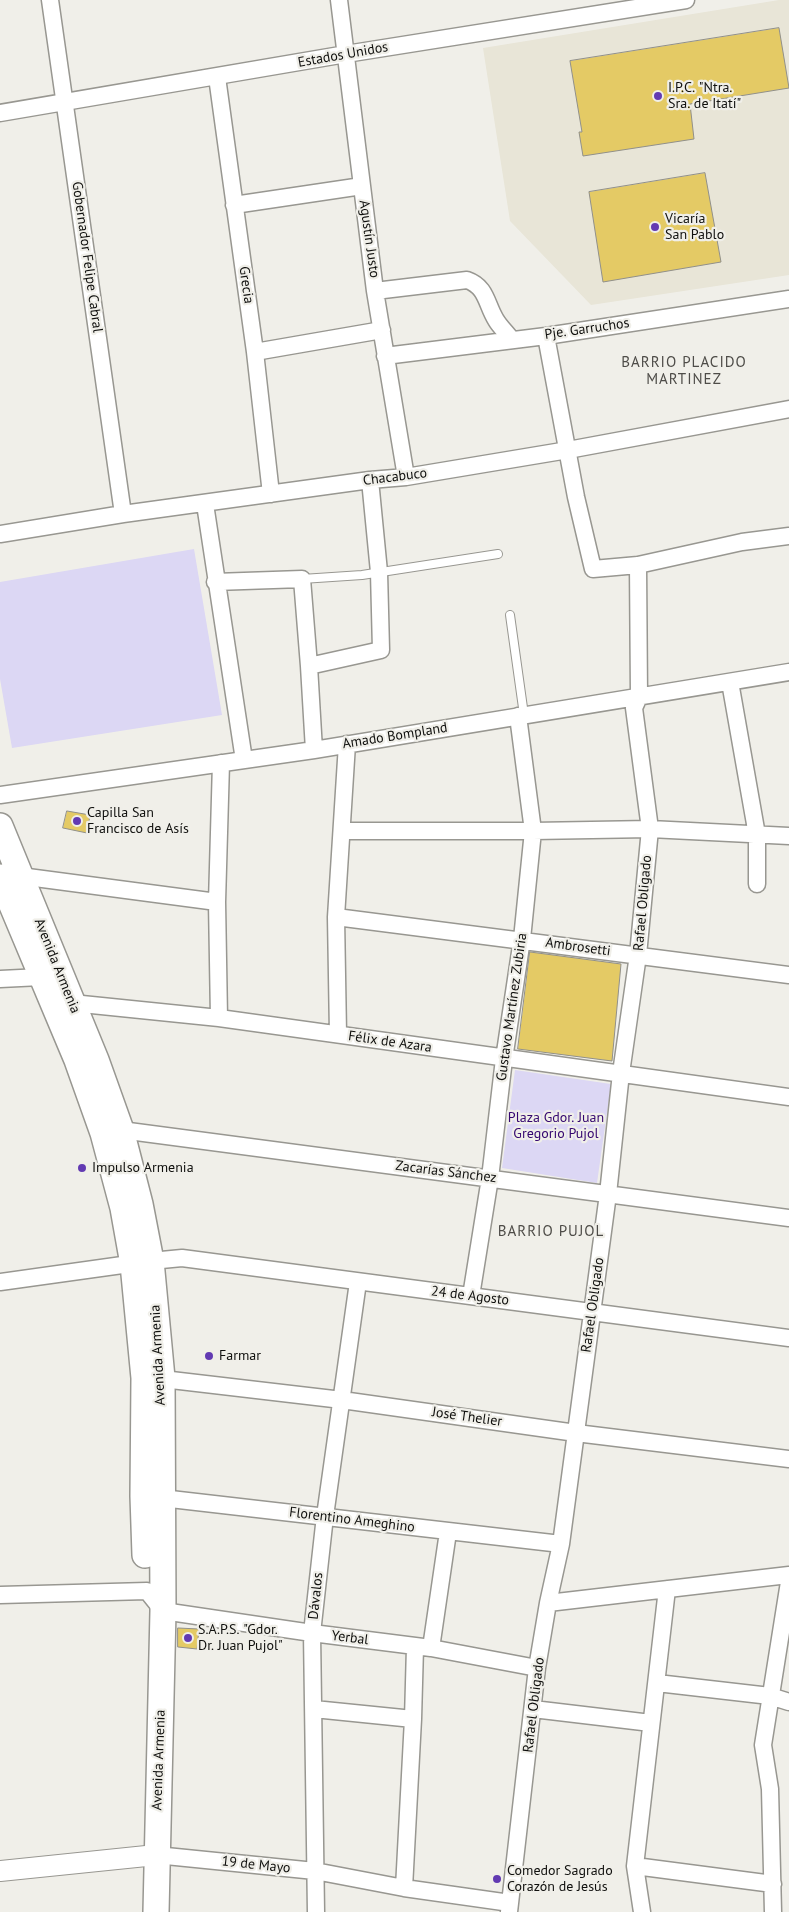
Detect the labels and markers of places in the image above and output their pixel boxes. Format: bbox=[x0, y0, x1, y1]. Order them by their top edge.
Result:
place label: I.P.C. "Ntra. Sra. de Itatí" bbox=[668, 80, 741, 112]
marker: I.P.C. "Ntra. Sra. de Itatí" bbox=[652, 90, 664, 102]
place label: Vicaría San Pablo bbox=[665, 211, 724, 243]
marker: Vicaría San Pablo bbox=[649, 221, 661, 233]
place label: Capilla San Francisco de Asís bbox=[87, 805, 189, 838]
marker: Capilla San Francisco de Asís bbox=[71, 815, 83, 827]
place label: Impulso Armenia bbox=[92, 1160, 194, 1176]
marker: Impulso Armenia bbox=[76, 1162, 88, 1174]
place label: Farmar bbox=[219, 1348, 261, 1364]
marker: Farmar bbox=[203, 1350, 215, 1362]
place label: S.A.P.S. "Gdor. Dr. Juan Pujol" bbox=[198, 1622, 283, 1654]
marker: S.A.P.S. "Gdor. Dr. Juan Pujol" bbox=[182, 1632, 194, 1644]
place label: Comedor Sagrado Corazón de Jesús bbox=[507, 1863, 613, 1895]
marker: Comedor Sagrado Corazón de Jesús bbox=[491, 1873, 503, 1885]

